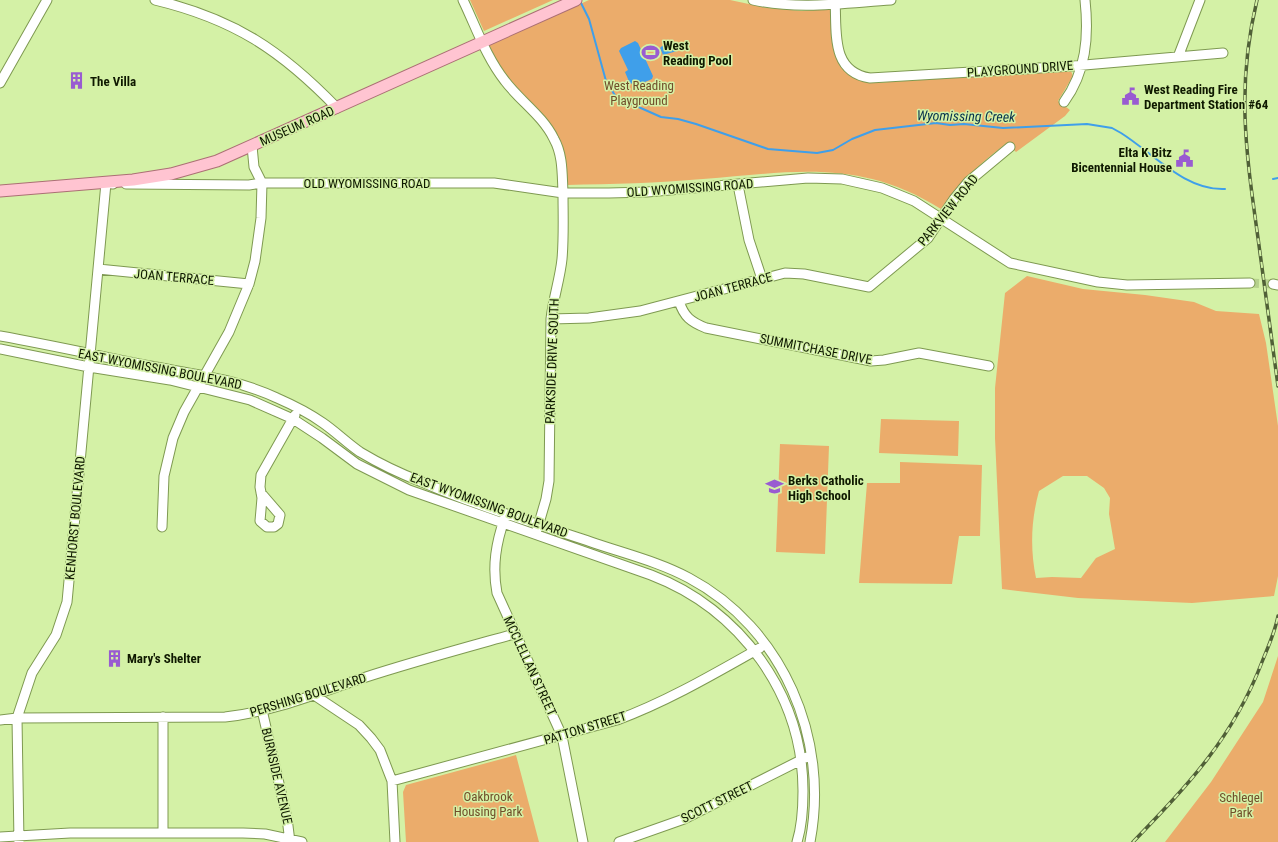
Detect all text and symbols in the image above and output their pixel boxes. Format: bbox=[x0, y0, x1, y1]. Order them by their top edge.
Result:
place label: West Reading Pool bbox=[663, 38, 732, 68]
sports icon: West Reading Pool bbox=[640, 42, 660, 62]
street label: PLAYGROUND DRIVE bbox=[966, 58, 1074, 80]
building icon: The Villa bbox=[67, 71, 87, 91]
place label: The Villa bbox=[90, 74, 136, 89]
park label: West Reading Playground bbox=[604, 78, 674, 108]
place label: West Reading Fire Department Station #64 bbox=[1144, 82, 1269, 112]
public building icon: West Reading Fire Department Station #64 bbox=[1121, 86, 1141, 106]
street label: MUSEUM ROAD bbox=[257, 103, 337, 149]
water label: Wyomissing Creek bbox=[917, 107, 1016, 125]
place label: Elta K Bitz Bicentennial House bbox=[1071, 145, 1172, 175]
public building icon: Elta K Bitz Bicentennial House bbox=[1175, 149, 1195, 169]
street label: PARKVIEW ROAD bbox=[915, 171, 981, 249]
street label: OLD WYOMISSING ROAD bbox=[304, 176, 430, 191]
street label: OLD WYOMISSING ROAD bbox=[626, 176, 754, 200]
street label: JOAN TERRACE bbox=[133, 266, 215, 288]
street label: JOAN TERRACE bbox=[692, 269, 774, 305]
street label: PARKSIDE DRIVE SOUTH bbox=[542, 298, 562, 424]
street label: SUMMITCHASE DRIVE bbox=[759, 331, 873, 367]
street label: EAST WYOMISSING BOULEVARD bbox=[77, 346, 243, 392]
street label: KENHORST BOULEVARD bbox=[62, 456, 88, 580]
street label: EAST WYOMISSING BOULEVARD bbox=[408, 469, 570, 541]
place label: Berks Catholic High School bbox=[788, 473, 864, 503]
school or university icon: Berks Catholic High School bbox=[765, 477, 785, 497]
street label: MCCLELLAN STREET bbox=[500, 614, 560, 719]
building icon: Mary's Shelter bbox=[104, 648, 124, 668]
place label: Mary's Shelter bbox=[127, 651, 202, 666]
street label: PERSHING BOULEVARD bbox=[248, 670, 368, 720]
street label: PATTON STREET bbox=[542, 708, 628, 748]
street label: BURNSIDE AVENUE bbox=[259, 726, 295, 826]
street label: SCOTT STREET bbox=[679, 778, 756, 826]
park label: Oakbrook Housing Park bbox=[454, 789, 522, 819]
park label: Schlegel Park bbox=[1219, 790, 1263, 820]

